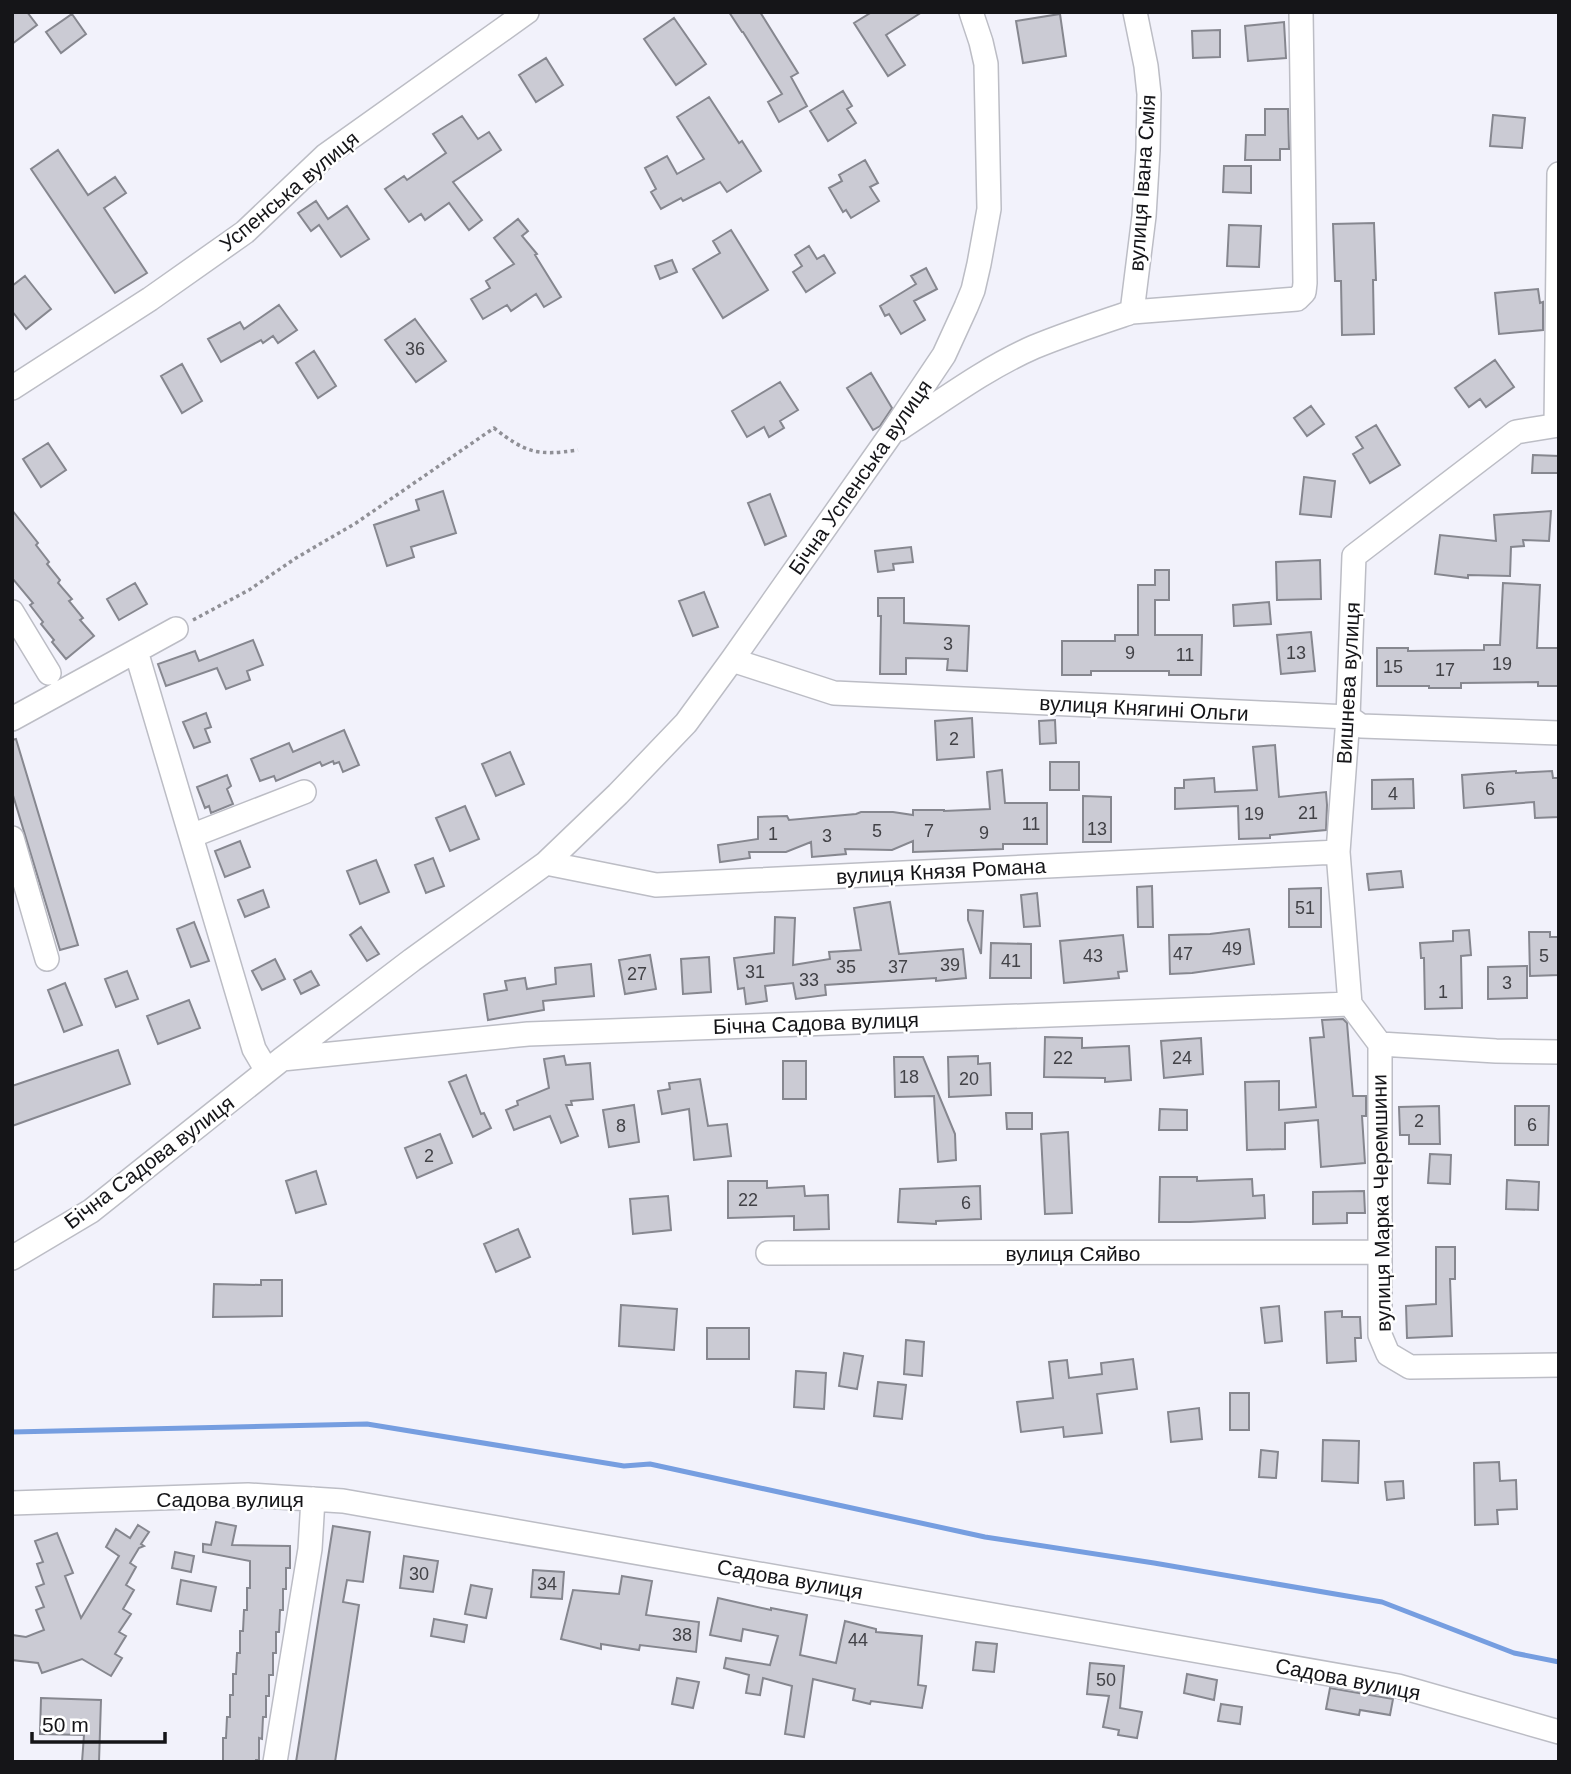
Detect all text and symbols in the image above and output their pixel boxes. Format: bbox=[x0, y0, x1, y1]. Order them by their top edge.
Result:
street label: вулиця Івана Смія bbox=[1124, 94, 1160, 272]
street label: Успенська вулиця bbox=[215, 126, 363, 256]
house number: 36 bbox=[405, 339, 425, 359]
street label: Бічна Успенська вулиця bbox=[784, 375, 936, 579]
street label: Вишнева вулиця bbox=[1332, 601, 1364, 765]
house number: 3 bbox=[943, 634, 953, 654]
house number: 9 bbox=[1125, 643, 1135, 663]
house number: 13 bbox=[1286, 643, 1306, 663]
house number: 11 bbox=[1176, 645, 1194, 665]
house number: 19 bbox=[1492, 654, 1512, 674]
house number: 15 bbox=[1383, 657, 1403, 677]
house number: 17 bbox=[1435, 660, 1455, 680]
street label: вулиця Княгині Ольги bbox=[1039, 691, 1249, 725]
house number: 2 bbox=[949, 729, 959, 749]
house number: 6 bbox=[1485, 779, 1495, 799]
house number: 4 bbox=[1388, 784, 1398, 804]
house number: 21 bbox=[1298, 803, 1318, 823]
house number: 19 bbox=[1244, 804, 1264, 824]
house number: 11 bbox=[1022, 814, 1040, 834]
house number: 13 bbox=[1087, 819, 1107, 839]
house number: 5 bbox=[872, 821, 882, 841]
house number: 7 bbox=[924, 821, 934, 841]
house number: 9 bbox=[979, 823, 989, 843]
house number: 1 bbox=[768, 824, 778, 844]
house number: 3 bbox=[822, 826, 832, 846]
street label: вулиця Князя Романа bbox=[835, 854, 1047, 888]
house number: 51 bbox=[1295, 898, 1315, 918]
house number: 49 bbox=[1222, 939, 1242, 959]
house number: 47 bbox=[1173, 944, 1193, 964]
house number: 43 bbox=[1083, 946, 1103, 966]
house number: 5 bbox=[1539, 946, 1549, 966]
house number: 41 bbox=[1001, 951, 1021, 971]
house number: 39 bbox=[940, 955, 960, 975]
house number: 35 bbox=[836, 957, 856, 977]
house number: 37 bbox=[888, 957, 908, 977]
house number: 31 bbox=[745, 962, 765, 982]
house number: 27 bbox=[627, 964, 647, 984]
house number: 33 bbox=[799, 970, 819, 990]
house number: 3 bbox=[1502, 973, 1512, 993]
house number: 1 bbox=[1438, 982, 1448, 1002]
street label: Бічна Садова вулиця bbox=[713, 1008, 919, 1038]
house number: 22 bbox=[1053, 1048, 1073, 1068]
house number: 24 bbox=[1172, 1048, 1192, 1068]
house number: 18 bbox=[899, 1067, 919, 1087]
house number: 20 bbox=[959, 1069, 979, 1089]
street label: вулиця Марка Черемшини bbox=[1367, 1074, 1395, 1332]
street label: Бічна Садова вулиця bbox=[60, 1091, 238, 1233]
house number: 2 bbox=[1414, 1111, 1424, 1131]
house number: 6 bbox=[1527, 1115, 1537, 1135]
house number: 8 bbox=[616, 1116, 626, 1136]
house number: 2 bbox=[424, 1146, 434, 1166]
house number: 22 bbox=[738, 1190, 758, 1210]
house number: 6 bbox=[961, 1193, 971, 1213]
street label: вулиця Сяйво bbox=[1006, 1242, 1140, 1265]
street label: Садова вулиця bbox=[156, 1488, 304, 1511]
street label: Садова вулиця bbox=[715, 1555, 865, 1603]
house number: 30 bbox=[409, 1564, 429, 1584]
house number: 34 bbox=[537, 1574, 557, 1594]
house number: 38 bbox=[672, 1625, 692, 1645]
house number: 44 bbox=[848, 1630, 868, 1650]
street label: Садова вулиця bbox=[1273, 1654, 1423, 1704]
house number: 50 bbox=[1096, 1670, 1116, 1690]
scale bar bbox=[32, 1700, 164, 1744]
text: 50 m bbox=[42, 1713, 89, 1736]

